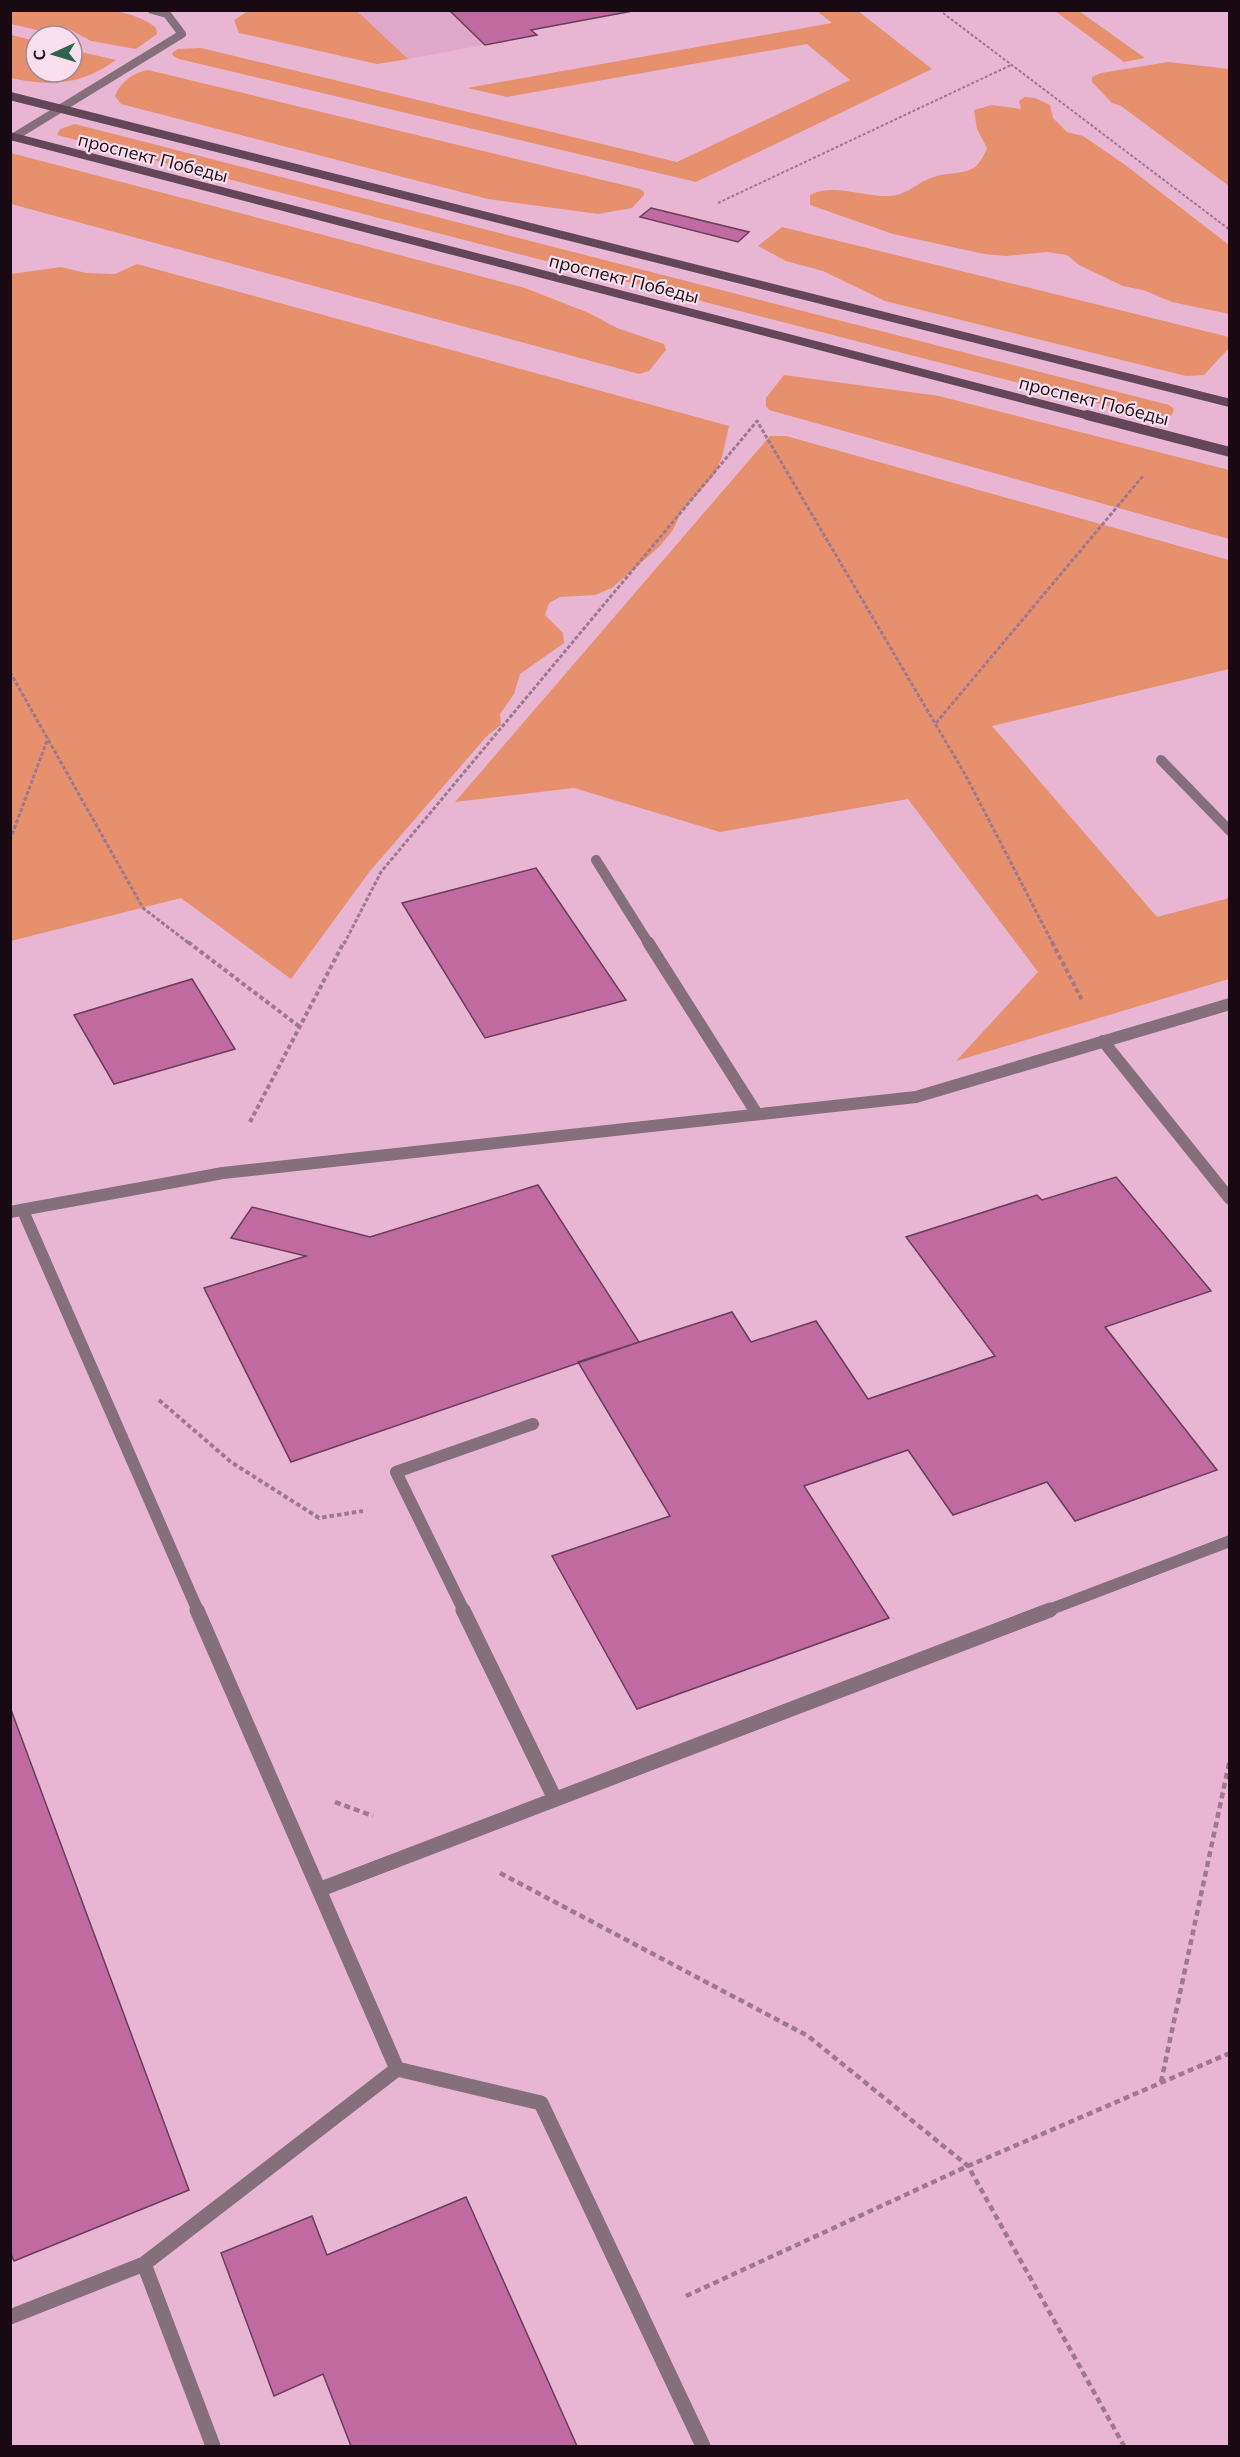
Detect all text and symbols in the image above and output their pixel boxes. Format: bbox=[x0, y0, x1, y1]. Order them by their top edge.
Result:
north arrow bbox=[24, 24, 84, 84]
text: С bbox=[29, 49, 49, 61]
street label: проспект Победы bbox=[76, 128, 230, 187]
street label: проспект Победы bbox=[547, 249, 701, 308]
street label: проспект Победы bbox=[1017, 371, 1171, 430]

